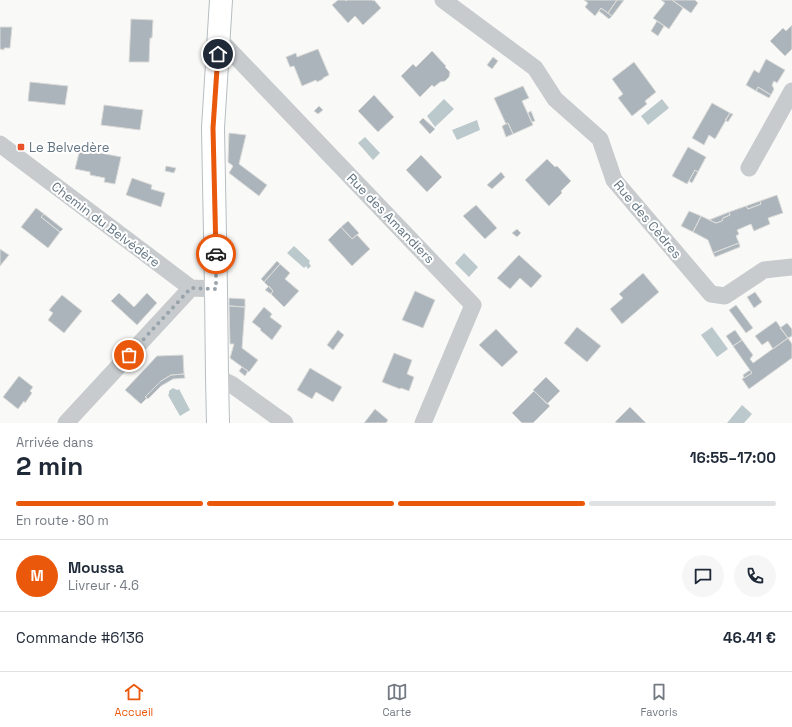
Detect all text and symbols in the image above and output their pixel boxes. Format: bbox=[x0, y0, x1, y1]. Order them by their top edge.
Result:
pin bbox=[201, 37, 235, 71]
icon: home bbox=[207, 43, 229, 65]
place label: Le Belvedère bbox=[29, 139, 109, 156]
marker: Le Belvedère bbox=[16, 142, 26, 152]
street label: Rue des Amandiers bbox=[343, 170, 438, 267]
street label: Rue des Cèdres bbox=[610, 177, 685, 262]
street label: Chemin du Belvédère bbox=[48, 178, 163, 271]
courier bbox=[196, 234, 236, 274]
icon: car bbox=[205, 243, 227, 265]
pin bbox=[112, 338, 146, 372]
icon: bag bbox=[118, 344, 140, 366]
text: Arrivée dans bbox=[16, 434, 93, 451]
text: 16:55–17:00 bbox=[690, 448, 776, 467]
text: 2 min bbox=[16, 449, 83, 483]
text: En route · 80 m bbox=[16, 512, 109, 529]
button: chat bbox=[682, 555, 724, 597]
button: phone bbox=[734, 555, 776, 597]
text: Moussa bbox=[68, 558, 124, 577]
text: M bbox=[30, 566, 44, 585]
text: Livreur · 4.6 bbox=[68, 577, 139, 594]
text: Commande #6136 bbox=[16, 628, 144, 647]
text: 46.41 € bbox=[723, 628, 776, 647]
tab: Accueil bbox=[115, 681, 153, 719]
tab: Carte bbox=[382, 681, 411, 719]
tab: Favoris bbox=[640, 681, 677, 719]

